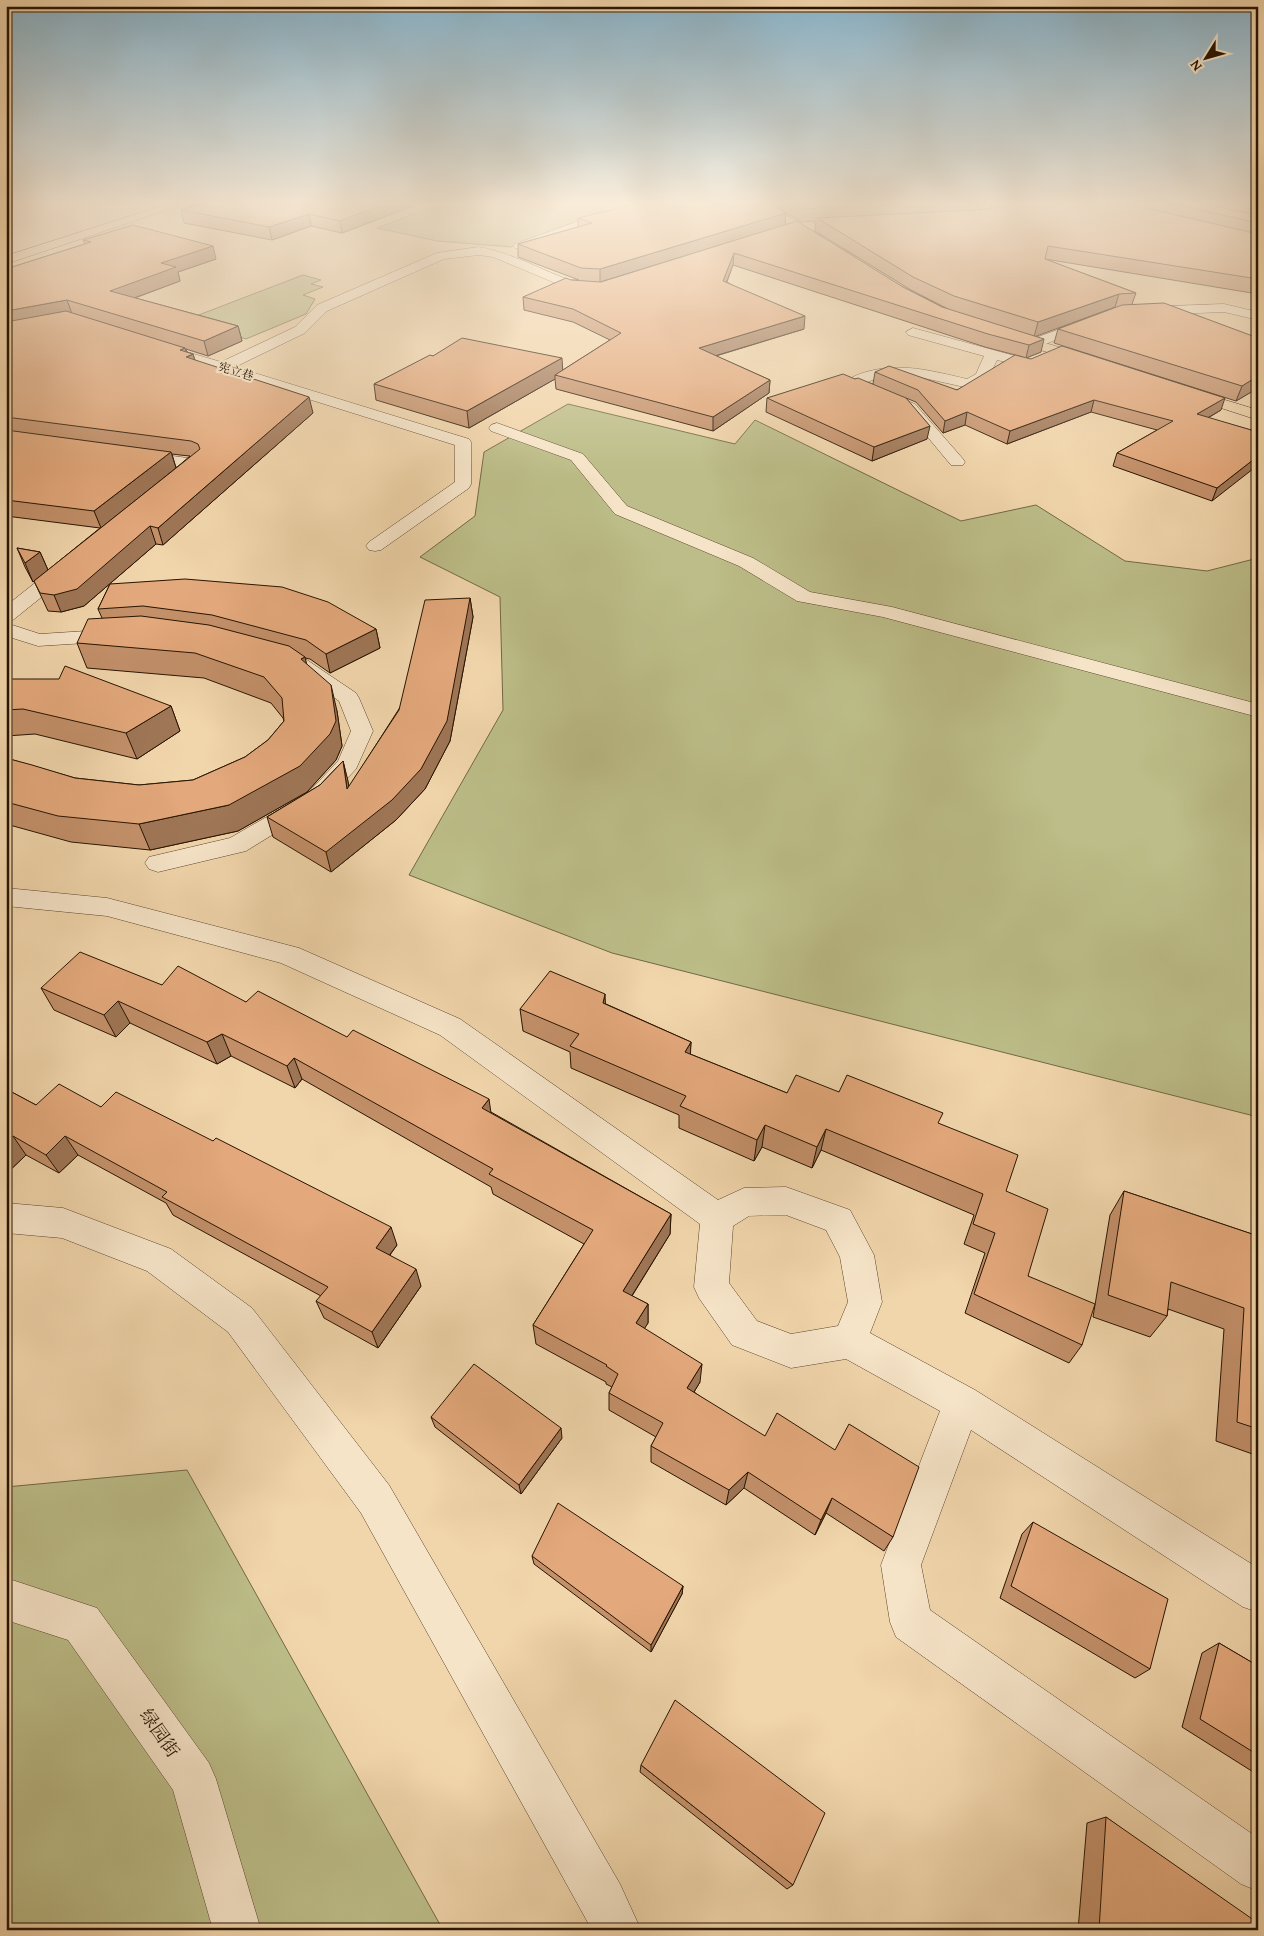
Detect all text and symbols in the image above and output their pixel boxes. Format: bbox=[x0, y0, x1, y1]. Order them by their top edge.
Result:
north arrow bbox=[1182, 32, 1232, 82]
text: N bbox=[1184, 56, 1206, 76]
street label: 宪立巷 bbox=[216, 358, 256, 384]
street label: 绿园街 bbox=[133, 1703, 187, 1763]

